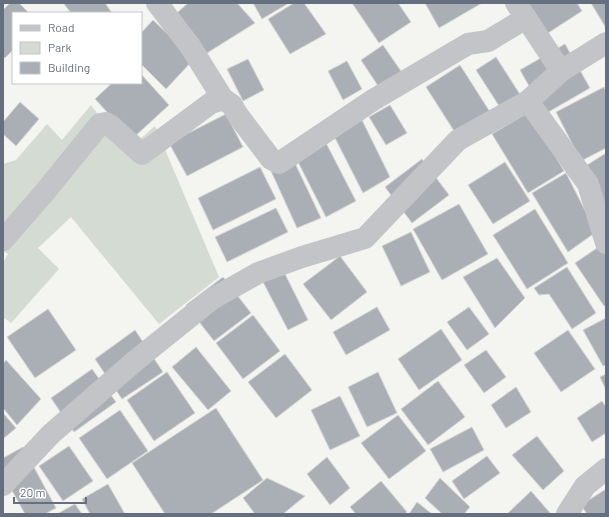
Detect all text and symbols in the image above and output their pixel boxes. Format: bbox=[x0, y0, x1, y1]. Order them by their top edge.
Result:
legend bbox=[12, 12, 142, 84]
text: Road bbox=[48, 20, 75, 34]
text: Park bbox=[48, 40, 72, 54]
text: Building bbox=[48, 60, 90, 74]
scale bar bbox=[14, 479, 86, 505]
text: 20 m bbox=[20, 485, 46, 499]

